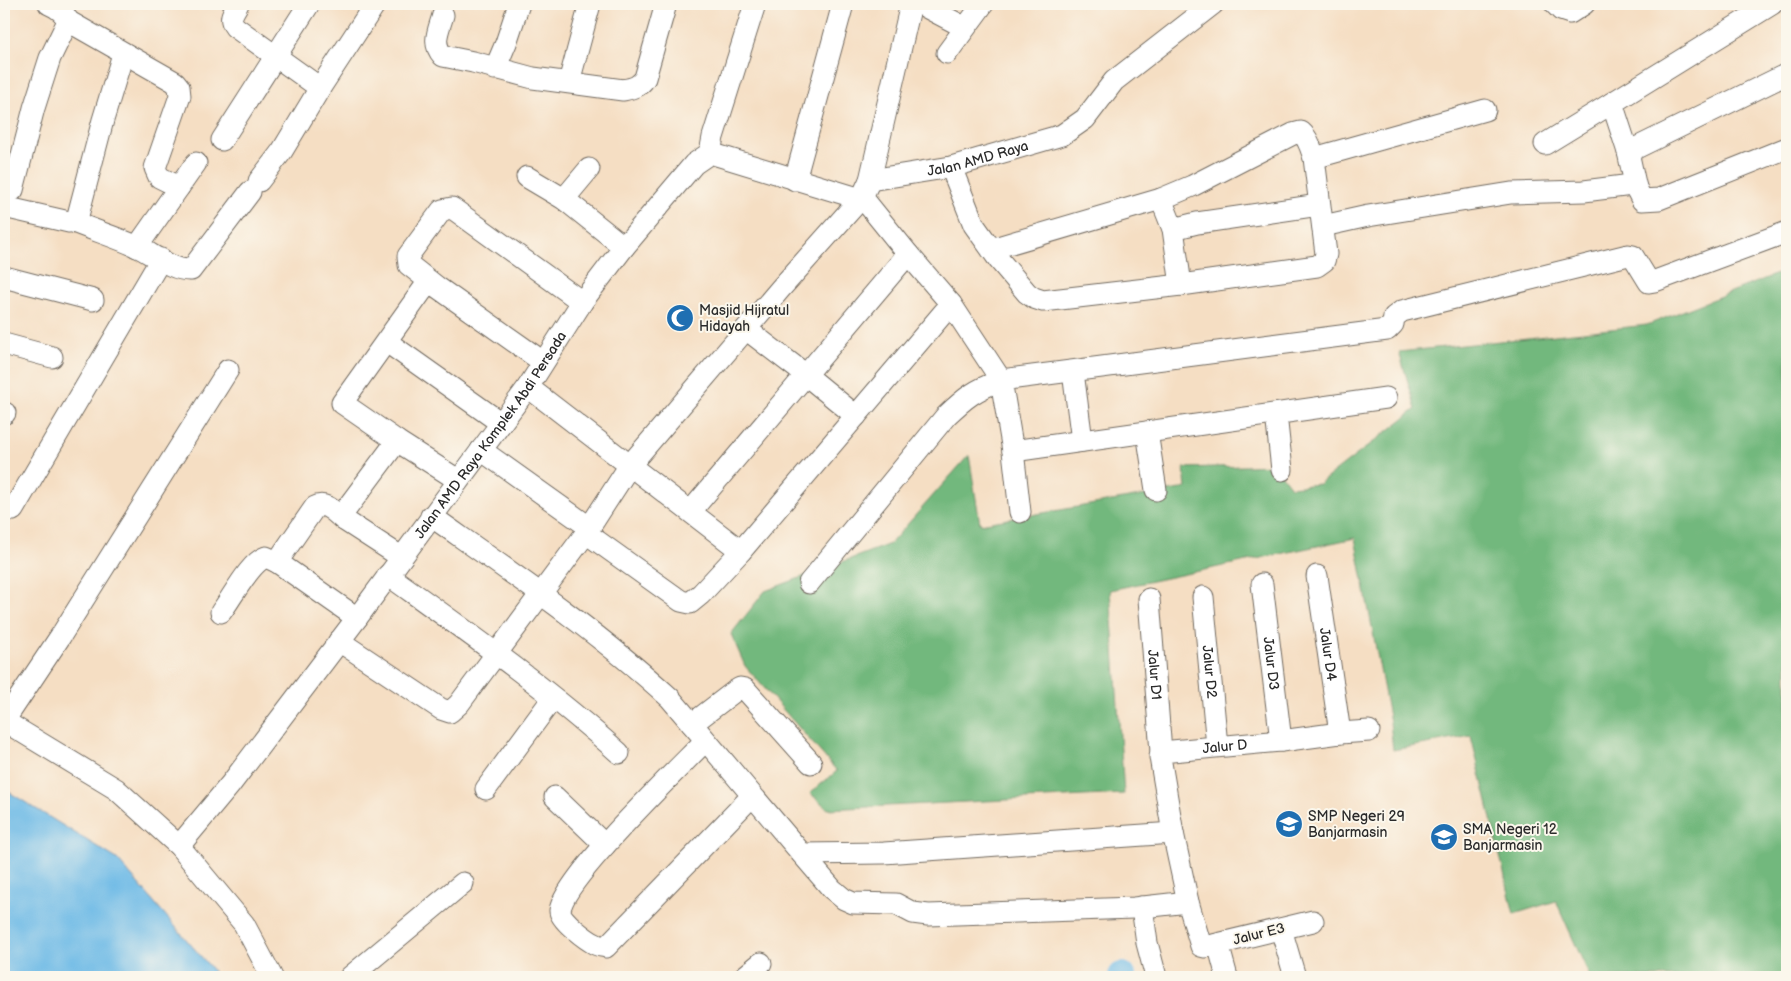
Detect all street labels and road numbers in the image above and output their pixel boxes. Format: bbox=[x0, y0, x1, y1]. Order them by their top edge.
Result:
street label: Jalan AMD Raya bbox=[926, 137, 1030, 179]
street label: Jalan AMD Raya Komplek Abdi Persada bbox=[411, 328, 570, 541]
street label: Jalur D4 bbox=[1316, 626, 1341, 682]
street label: Jalur D3 bbox=[1260, 636, 1283, 691]
street label: Jalur D2 bbox=[1199, 644, 1221, 700]
street label: Jalur D1 bbox=[1144, 649, 1165, 701]
street label: Jalur D bbox=[1202, 736, 1248, 757]
street label: Jalur E3 bbox=[1231, 919, 1287, 949]

